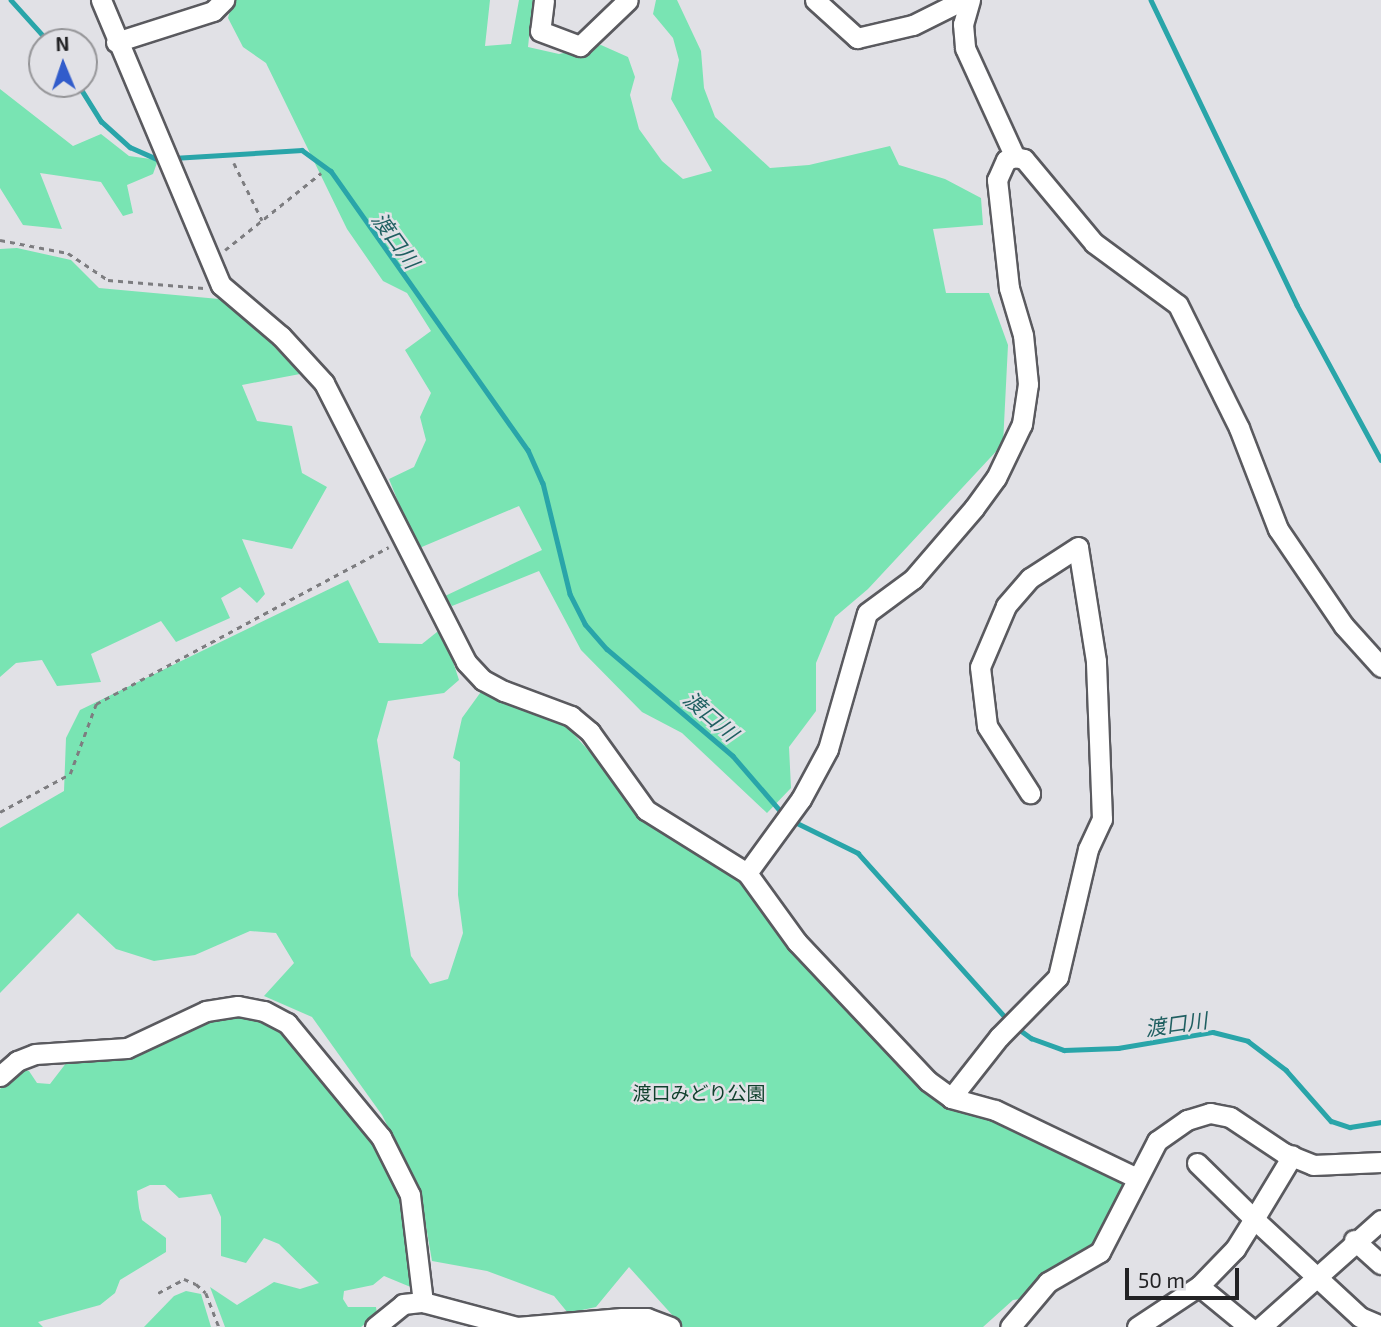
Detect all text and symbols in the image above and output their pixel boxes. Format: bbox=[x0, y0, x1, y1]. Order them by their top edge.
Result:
north arrow bbox=[28, 28, 98, 98]
text: N bbox=[55, 32, 70, 55]
water label: 渡口川 bbox=[367, 207, 425, 273]
water label: 渡口川 bbox=[679, 686, 743, 746]
water label: 渡口川 bbox=[1143, 1007, 1209, 1041]
park label: 渡口みどり公園 bbox=[633, 1082, 765, 1104]
scale bar bbox=[1129, 1254, 1243, 1298]
text: 50 m bbox=[1138, 1267, 1185, 1292]

